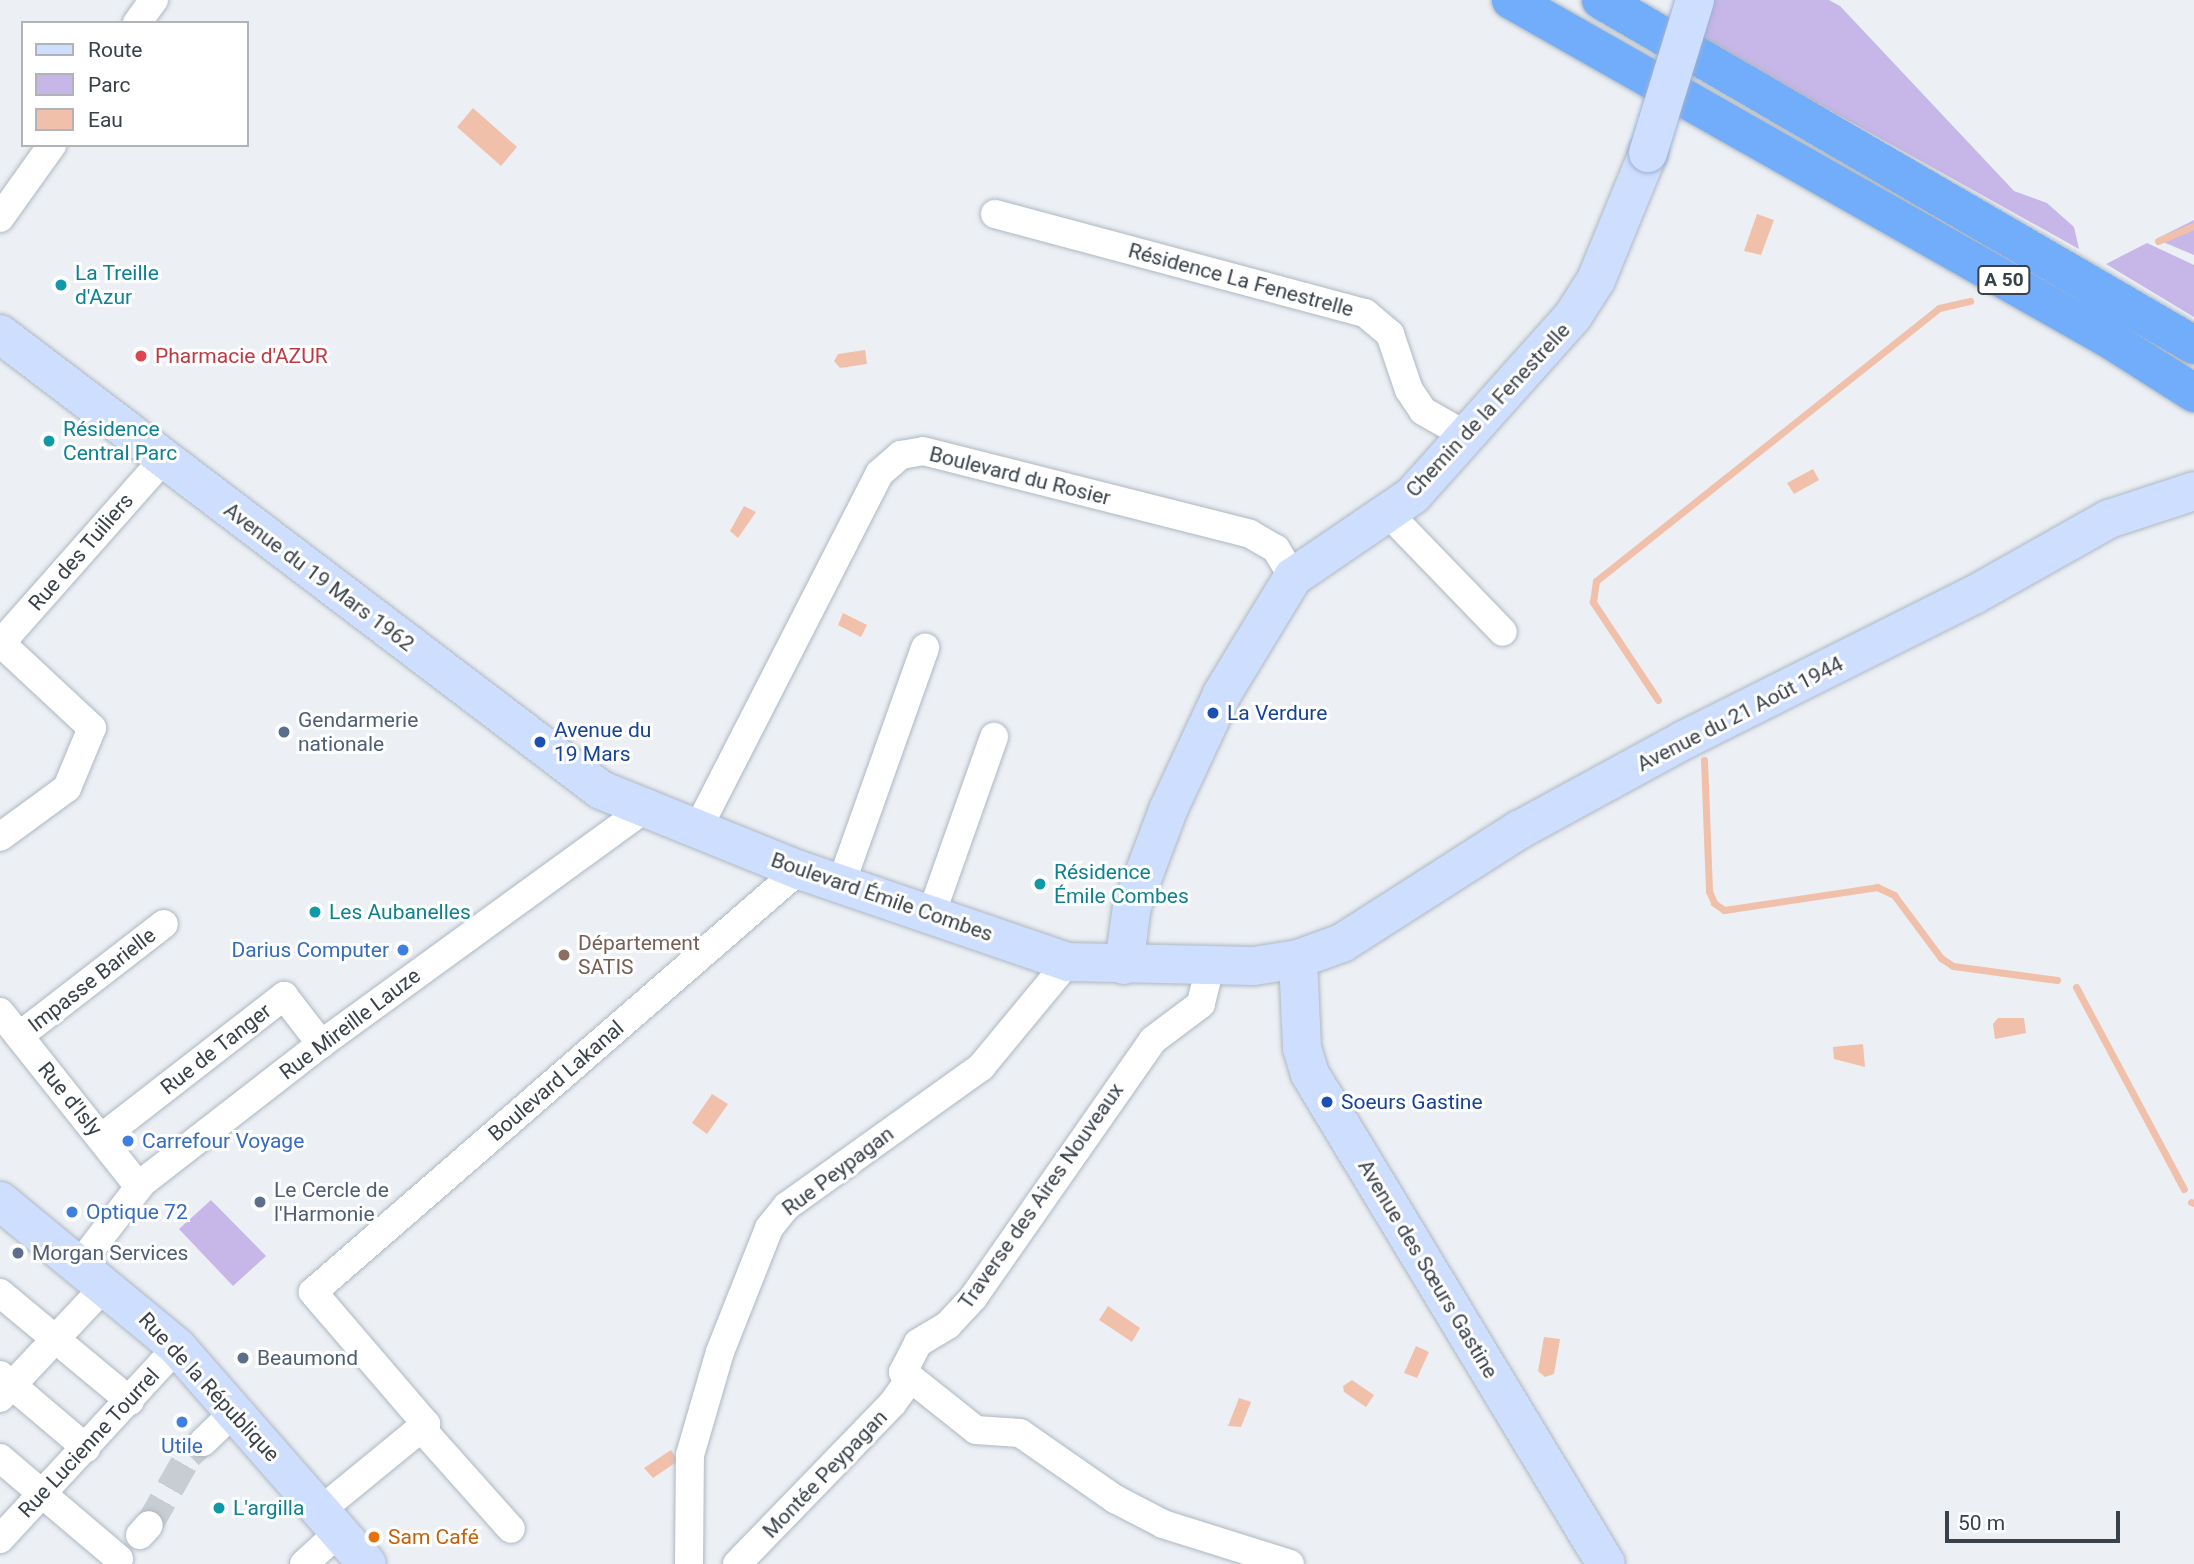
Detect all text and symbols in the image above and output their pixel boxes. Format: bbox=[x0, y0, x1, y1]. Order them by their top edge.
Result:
legend bbox=[21, 21, 248, 147]
text: Route bbox=[88, 38, 143, 62]
text: Parc bbox=[88, 73, 130, 97]
text: Eau bbox=[88, 108, 123, 132]
street label: Résidence La Fenestrelle bbox=[1126, 238, 1356, 322]
place label: La Treille d'Azur bbox=[75, 260, 159, 310]
road number: A 50 bbox=[1976, 264, 2032, 296]
marker: La Treille d'Azur bbox=[53, 277, 69, 293]
street label: Chemin de la Fenestrelle bbox=[1401, 318, 1575, 502]
place label: Pharmacie d'AZUR bbox=[155, 343, 328, 369]
marker: Pharmacie d'AZUR bbox=[133, 348, 149, 364]
place label: Résidence Central Parc bbox=[63, 416, 177, 466]
marker: Résidence Central Parc bbox=[41, 433, 57, 449]
street label: Boulevard du Rosier bbox=[927, 441, 1113, 511]
street label: Rue des Tuiliers bbox=[23, 488, 139, 616]
street label: Avenue du 19 Mars 1962 bbox=[219, 497, 419, 657]
street label: Avenue du 21 Août 1944 bbox=[1633, 651, 1847, 777]
place label: La Verdure bbox=[1227, 700, 1327, 726]
marker: La Verdure bbox=[1205, 705, 1221, 721]
place label: Gendarmerie nationale bbox=[298, 707, 418, 757]
place label: Avenue du 19 Mars bbox=[554, 717, 651, 767]
marker: Gendarmerie nationale bbox=[276, 724, 292, 740]
marker: Avenue du 19 Mars bbox=[532, 734, 548, 750]
street label: Boulevard Émile Combes bbox=[768, 847, 996, 947]
place label: Résidence Émile Combes bbox=[1054, 859, 1189, 909]
marker: Résidence Émile Combes bbox=[1032, 876, 1048, 892]
place label: Les Aubanelles bbox=[329, 899, 471, 925]
marker: Les Aubanelles bbox=[307, 904, 323, 920]
street label: Impasse Barielle bbox=[23, 922, 161, 1038]
place label: Département SATIS bbox=[578, 930, 700, 980]
place label: Darius Computer bbox=[231, 937, 389, 963]
marker: Darius Computer bbox=[395, 942, 411, 958]
marker: Département SATIS bbox=[556, 947, 572, 963]
street label: Rue Mireille Lauze bbox=[275, 963, 425, 1085]
street label: Rue de Tanger bbox=[156, 998, 276, 1100]
street label: Boulevard Lakanal bbox=[483, 1015, 629, 1147]
street label: Rue d'Isly bbox=[33, 1057, 107, 1141]
street label: Traverse des Aires Nouveaux bbox=[953, 1078, 1129, 1314]
place label: Soeurs Gastine bbox=[1341, 1089, 1483, 1115]
marker: Soeurs Gastine bbox=[1319, 1094, 1335, 1110]
street label: Rue Peypagan bbox=[777, 1121, 899, 1221]
place label: Carrefour Voyage bbox=[142, 1128, 304, 1154]
marker: Carrefour Voyage bbox=[120, 1133, 136, 1149]
street label: Avenue des Sœurs Gastine bbox=[1353, 1155, 1503, 1383]
place label: Le Cercle de l'Harmonie bbox=[274, 1177, 389, 1227]
marker: Le Cercle de l'Harmonie bbox=[252, 1194, 268, 1210]
place label: Optique 72 bbox=[86, 1199, 188, 1225]
marker: Optique 72 bbox=[64, 1204, 80, 1220]
place label: Morgan Services bbox=[32, 1240, 188, 1266]
marker: Morgan Services bbox=[10, 1245, 26, 1261]
street label: Rue de la République bbox=[133, 1307, 285, 1467]
place label: Beaumond bbox=[257, 1345, 358, 1371]
marker: Beaumond bbox=[235, 1350, 251, 1366]
street label: Rue Lucienne Tourrel bbox=[13, 1363, 165, 1523]
street label: Montée Peypagan bbox=[757, 1405, 893, 1543]
marker: Utile bbox=[174, 1414, 190, 1430]
place label: Utile bbox=[161, 1433, 203, 1459]
place label: L'argilla bbox=[233, 1495, 304, 1521]
scale bar bbox=[1949, 1498, 2124, 1542]
marker: L'argilla bbox=[211, 1500, 227, 1516]
text: 50 m bbox=[1958, 1511, 2005, 1535]
place label: Sam Café bbox=[388, 1524, 479, 1550]
marker: Sam Café bbox=[366, 1529, 382, 1545]

